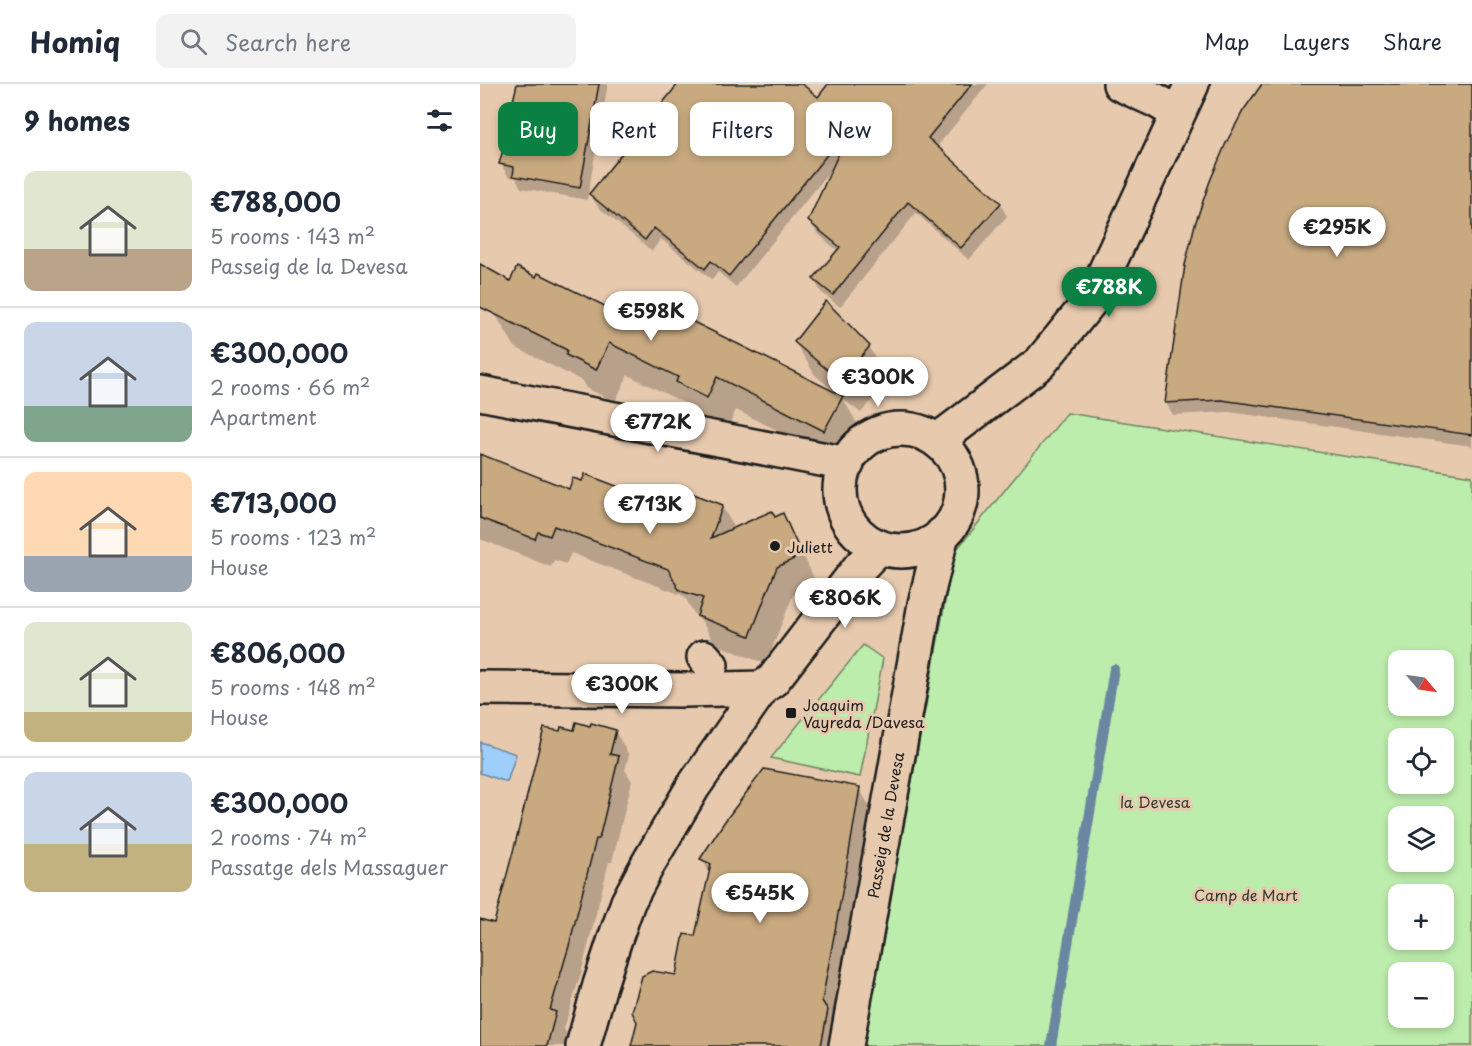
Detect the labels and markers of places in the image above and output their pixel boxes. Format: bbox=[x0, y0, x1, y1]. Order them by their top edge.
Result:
pin: €295K bbox=[1295, 207, 1379, 258]
pin: €788K bbox=[1067, 267, 1151, 318]
pin: €598K bbox=[609, 291, 693, 342]
pin: €300K bbox=[836, 357, 920, 408]
pin: €772K bbox=[616, 402, 700, 453]
pin: €713K bbox=[608, 484, 692, 535]
place label: Juliett bbox=[787, 535, 833, 558]
marker: Juliett bbox=[768, 539, 782, 553]
pin: €806K bbox=[803, 578, 887, 629]
pin: €300K bbox=[580, 664, 664, 715]
place label: Joaquim Vayreda /Davesa bbox=[803, 693, 925, 733]
marker: Joaquim Vayreda /Davesa bbox=[784, 706, 798, 720]
pin: €545K bbox=[718, 873, 802, 924]

